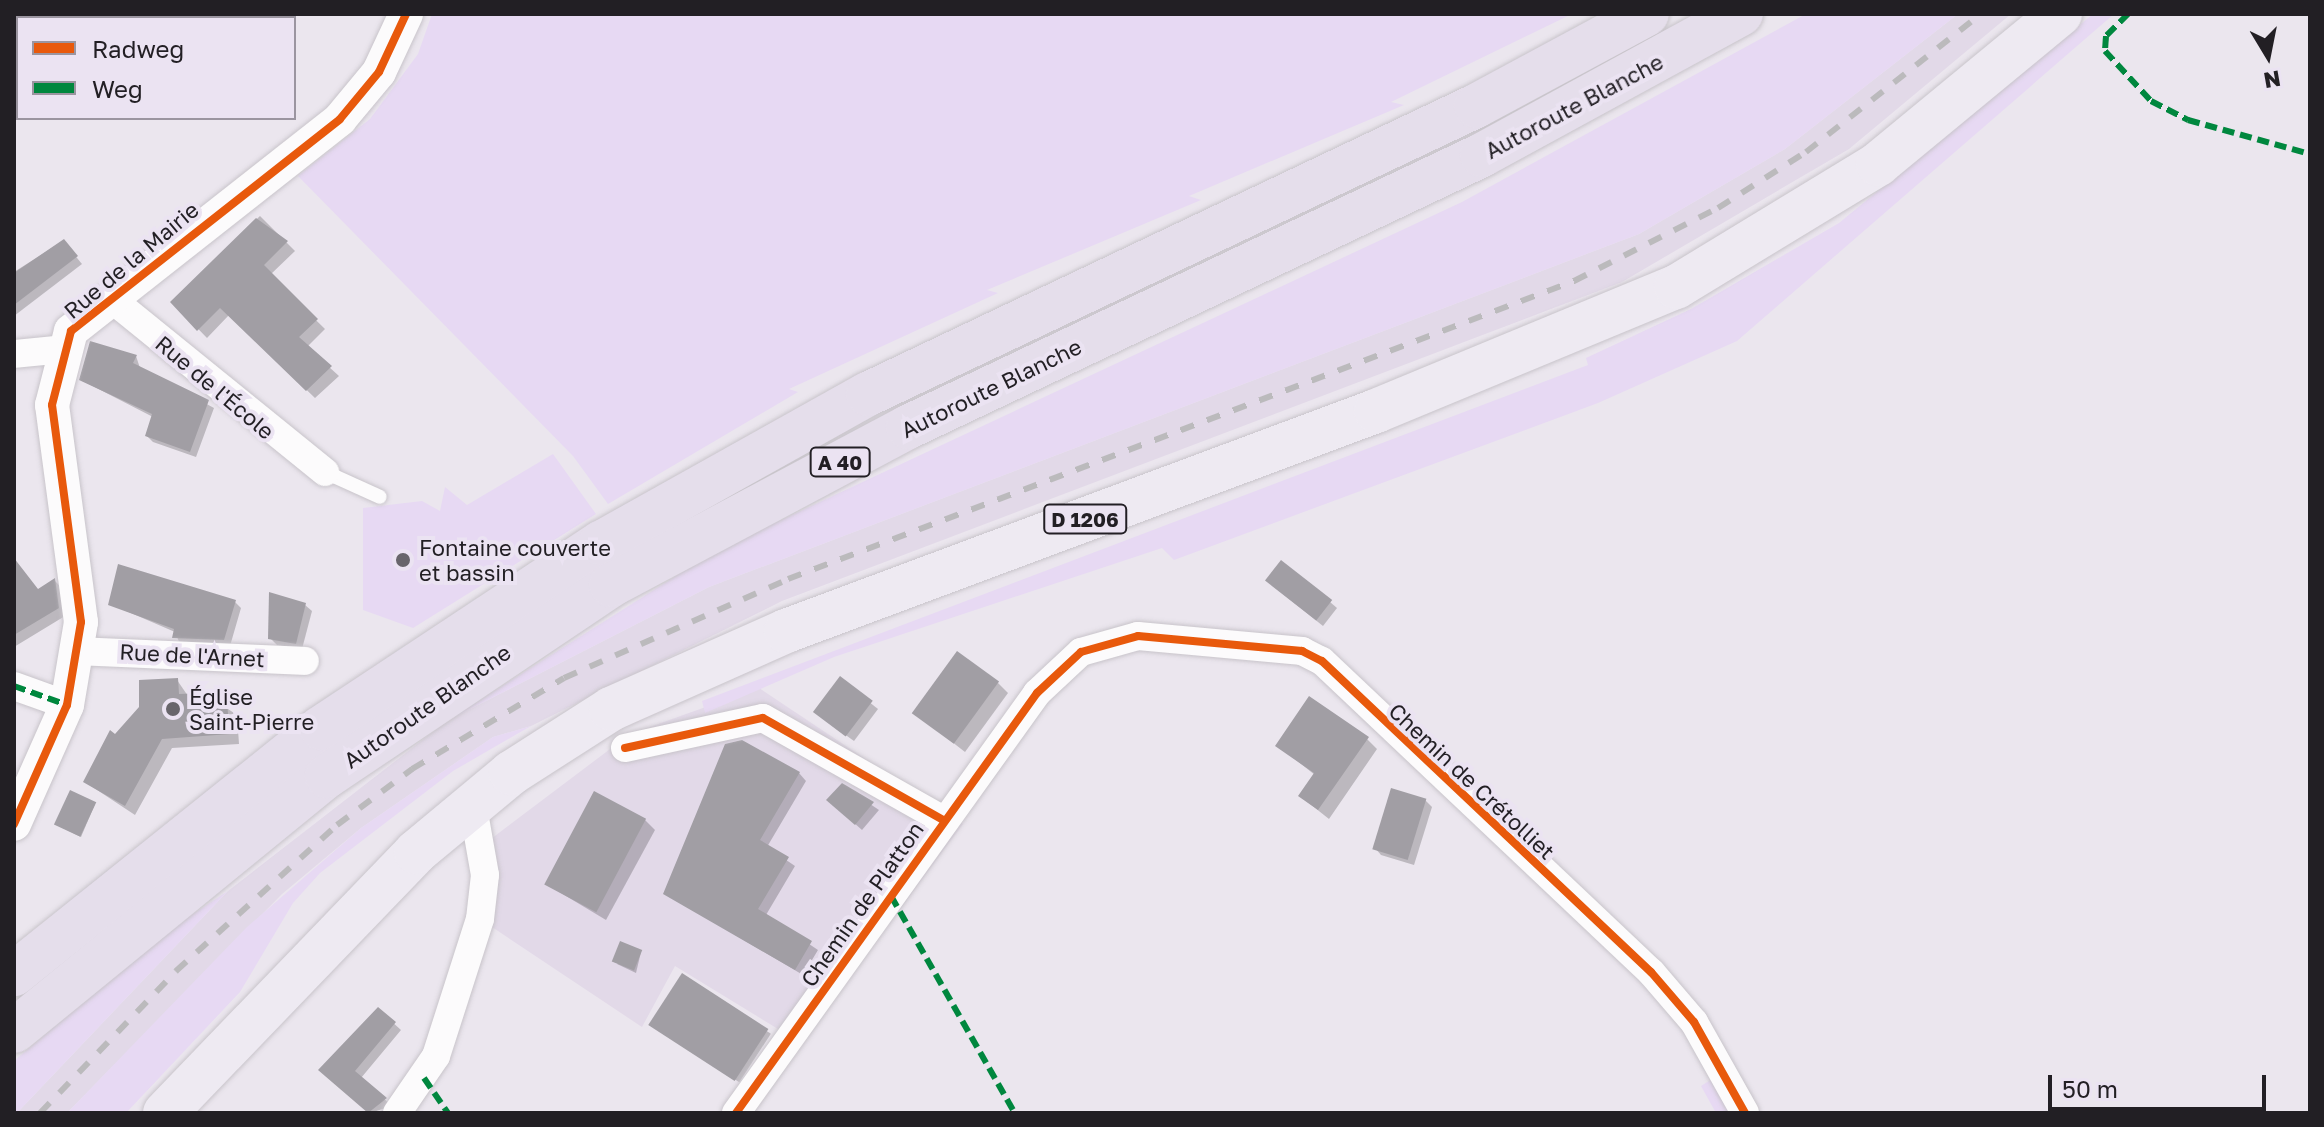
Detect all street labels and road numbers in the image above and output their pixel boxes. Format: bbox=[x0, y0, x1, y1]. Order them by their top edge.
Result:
street label: Autoroute Blanche bbox=[1481, 48, 1667, 164]
street label: Rue de la Mairie bbox=[58, 196, 204, 324]
street label: Rue de l'École bbox=[150, 330, 280, 444]
street label: Autoroute Blanche bbox=[896, 333, 1086, 443]
road number: A 40 bbox=[808, 446, 872, 478]
road number: D 1206 bbox=[1043, 503, 1127, 535]
street label: Rue de l'Arnet bbox=[119, 638, 265, 672]
street label: Autoroute Blanche bbox=[339, 639, 515, 773]
street label: Chemin de Crétolliet bbox=[1384, 697, 1560, 865]
street label: Chemin de Platton bbox=[795, 816, 929, 992]

